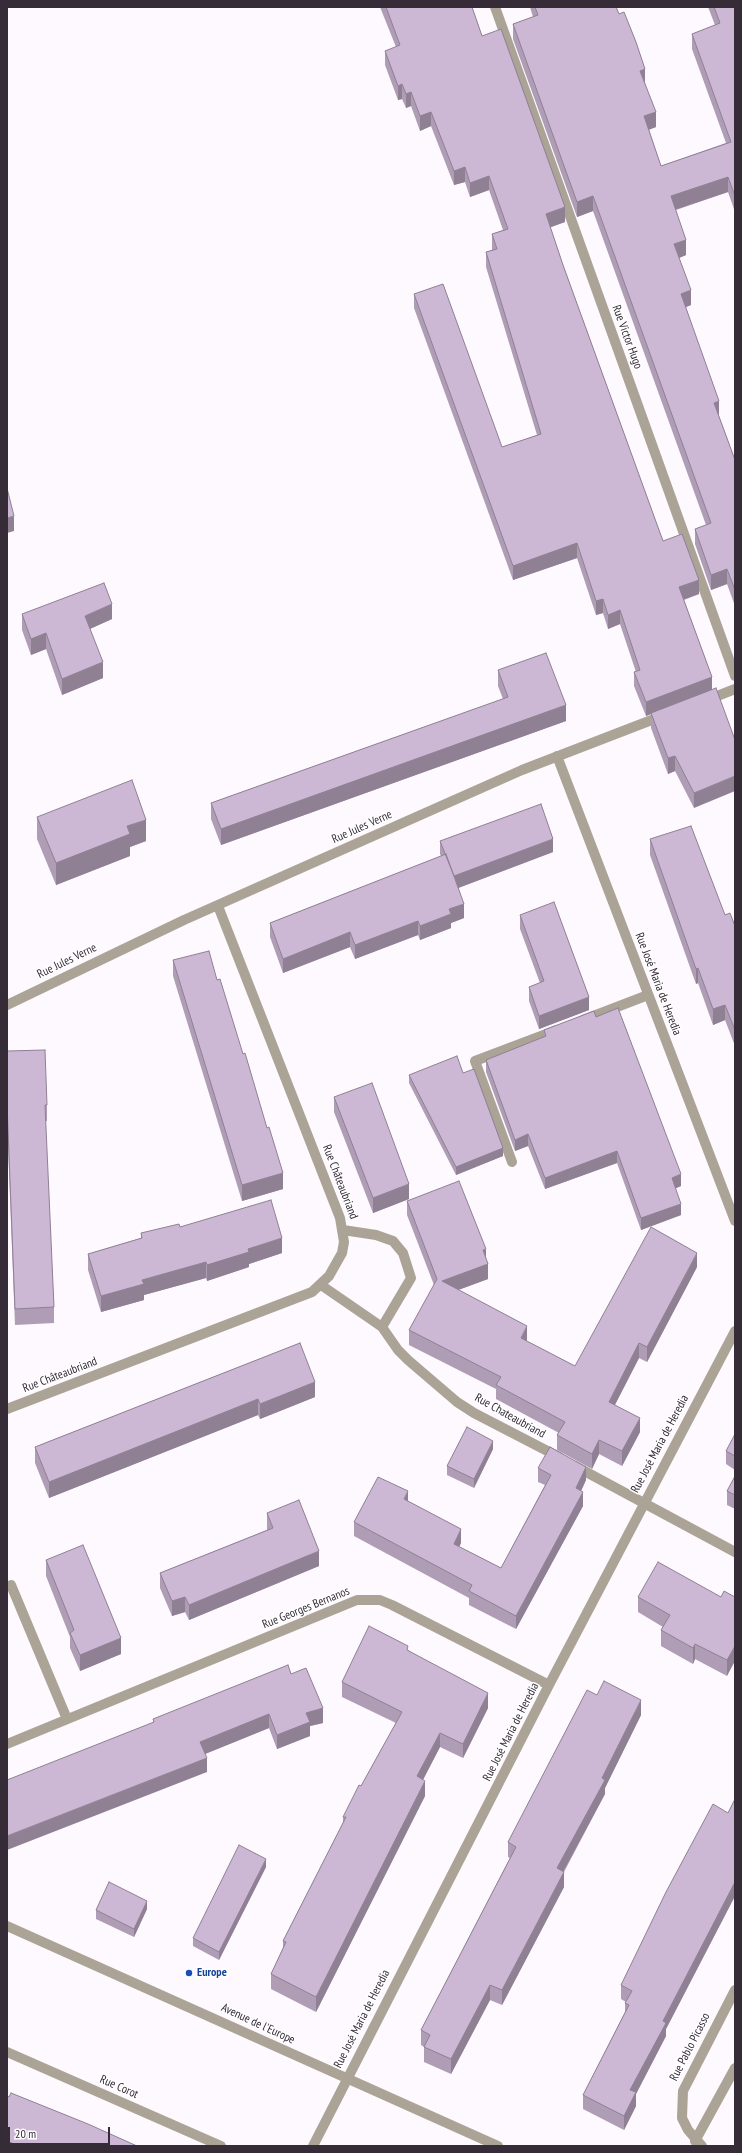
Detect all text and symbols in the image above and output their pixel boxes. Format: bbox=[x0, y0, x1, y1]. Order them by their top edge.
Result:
street label: Rue Victor Hugo bbox=[609, 303, 645, 371]
street label: Rue Jules Verne bbox=[330, 807, 394, 847]
street label: Rue José Maria de Heredia bbox=[632, 931, 684, 1037]
street label: Rue Jules Verne bbox=[35, 940, 99, 982]
street label: Rue Châteaubriand bbox=[319, 1143, 361, 1221]
street label: Rue Châteaubriand bbox=[21, 1354, 99, 1396]
street label: Rue Chateaubriand bbox=[472, 1391, 548, 1441]
street label: Rue José Maria de Heredia bbox=[628, 1393, 692, 1495]
street label: Rue Georges Bernanos bbox=[260, 1584, 352, 1632]
street label: Rue José Maria de Heredia bbox=[480, 1680, 542, 1784]
place label: Europe bbox=[197, 1966, 227, 1980]
street label: Rue José Maria de Heredia bbox=[331, 1967, 393, 2071]
marker: Europe bbox=[184, 1968, 194, 1978]
street label: Avenue de l'Europe bbox=[219, 2001, 297, 2047]
street label: Rue Pablo Picasso bbox=[667, 2011, 713, 2083]
street label: Rue Corot bbox=[98, 2072, 140, 2102]
scale bar bbox=[10, 2119, 112, 2145]
text: 20 m bbox=[15, 2126, 36, 2141]

